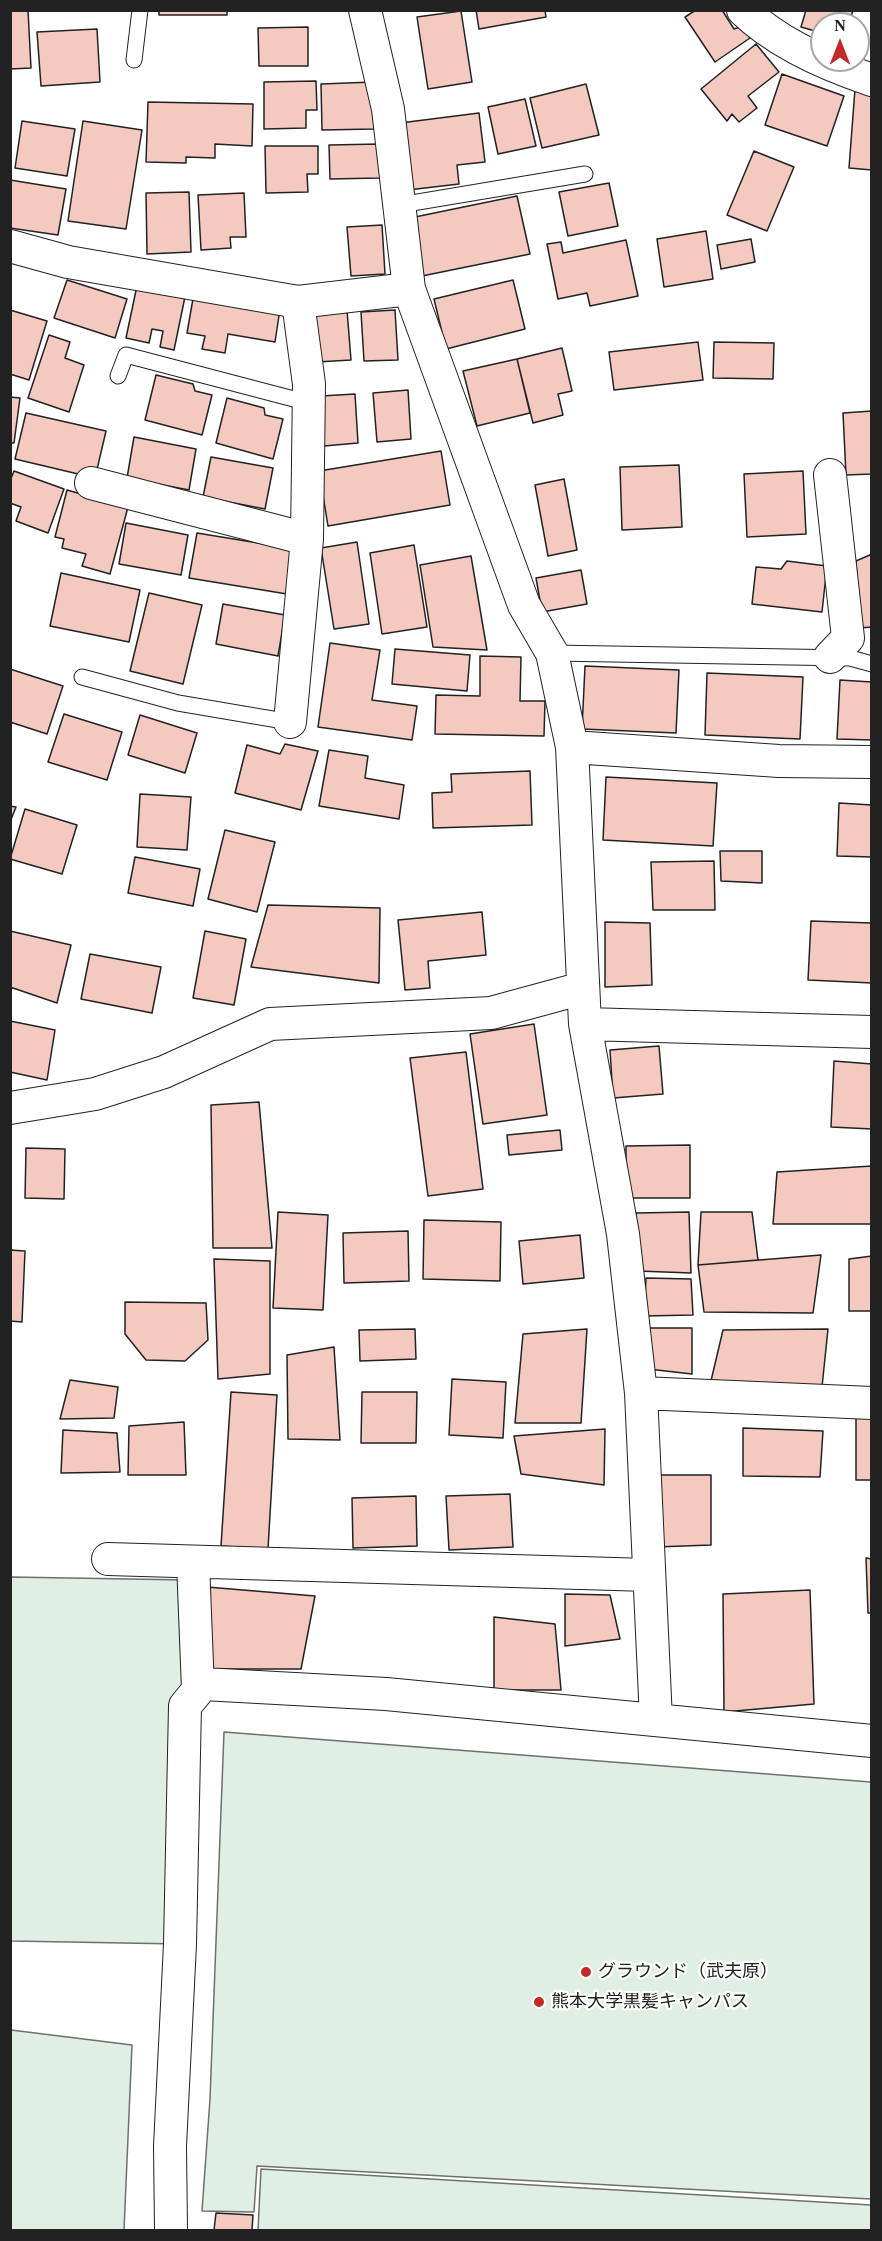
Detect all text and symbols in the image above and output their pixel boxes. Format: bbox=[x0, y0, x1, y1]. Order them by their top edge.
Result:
north arrow bbox=[810, 12, 870, 72]
text: N bbox=[834, 17, 846, 34]
place label: グラウンド（武夫原） bbox=[598, 1961, 778, 1983]
marker: グラウンド（武夫原） bbox=[579, 1965, 593, 1979]
place label: 熊本大学黒髪キャンパス bbox=[551, 1991, 749, 2013]
marker: 熊本大学黒髪キャンパス bbox=[532, 1995, 546, 2009]

